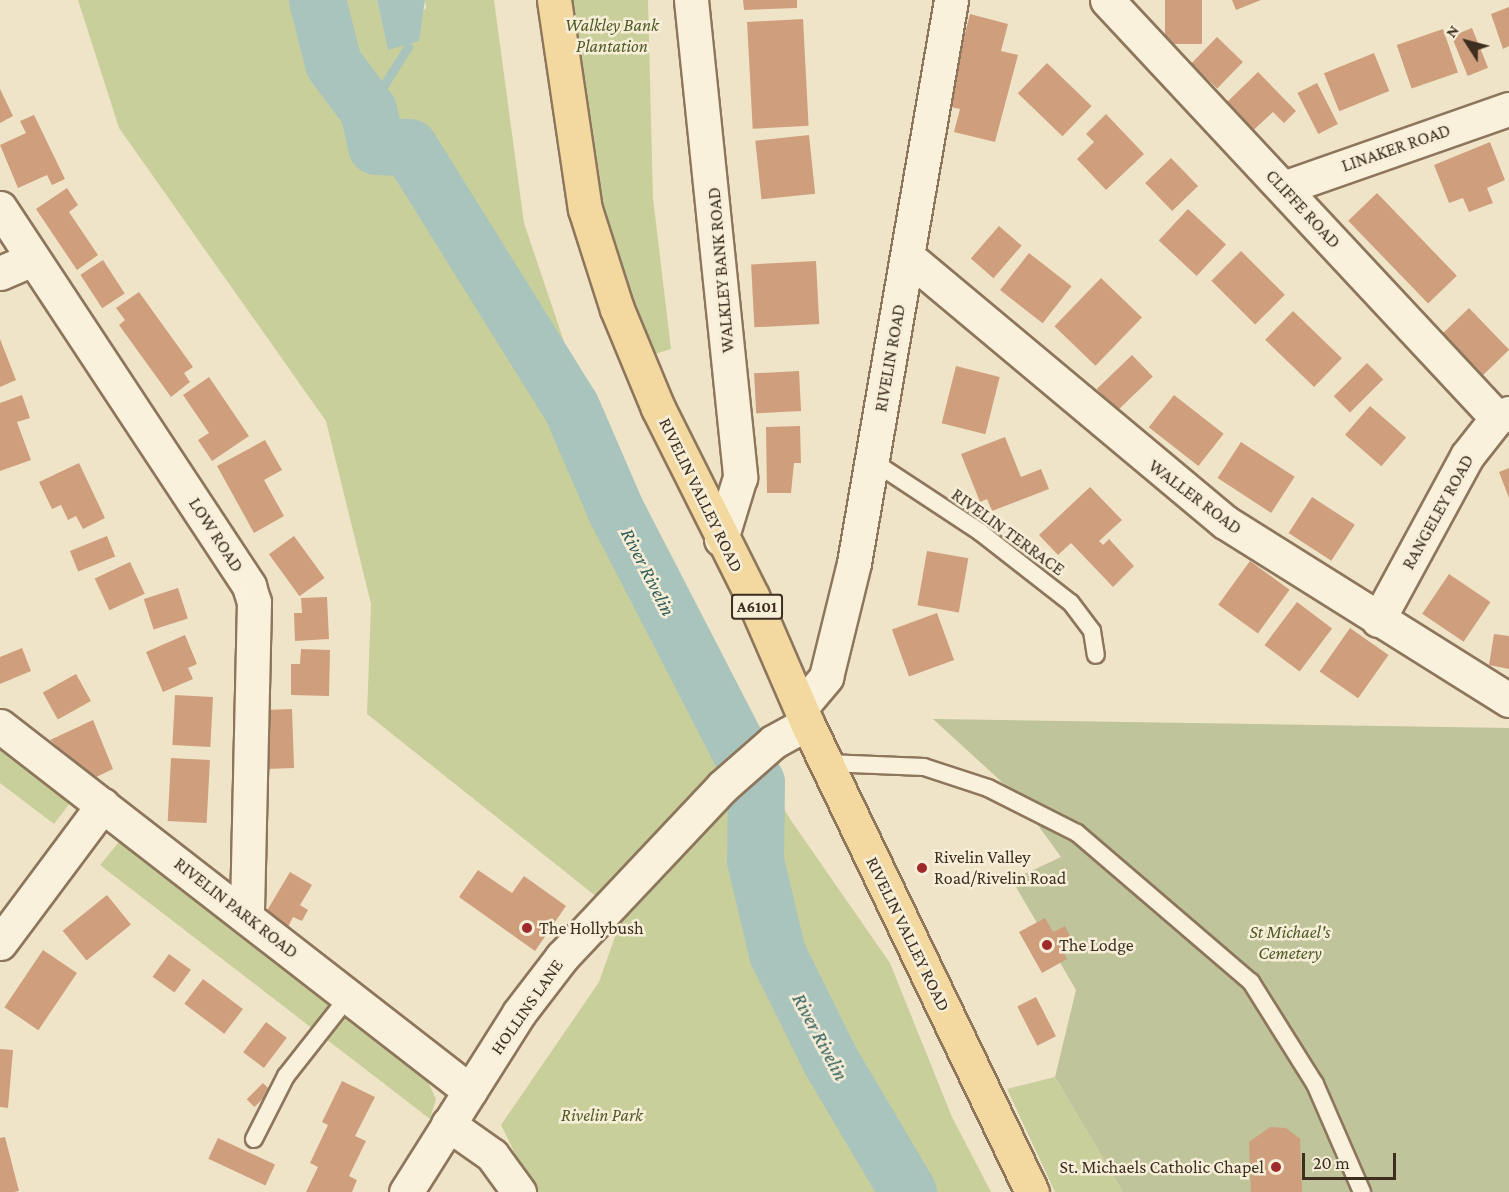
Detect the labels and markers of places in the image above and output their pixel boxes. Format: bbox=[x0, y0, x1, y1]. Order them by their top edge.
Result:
place label: Rivelin Valley Road/Rivelin Road bbox=[934, 847, 1066, 890]
marker: Rivelin Valley Road/Rivelin Road bbox=[915, 861, 929, 875]
place label: The Hollybush bbox=[539, 917, 644, 939]
marker: The Hollybush bbox=[520, 921, 534, 935]
place label: The Lodge bbox=[1059, 934, 1134, 956]
marker: The Lodge bbox=[1040, 938, 1054, 952]
place label: St. Michaels Catholic Chapel bbox=[1060, 1156, 1264, 1178]
marker: St. Michaels Catholic Chapel bbox=[1269, 1160, 1283, 1174]

